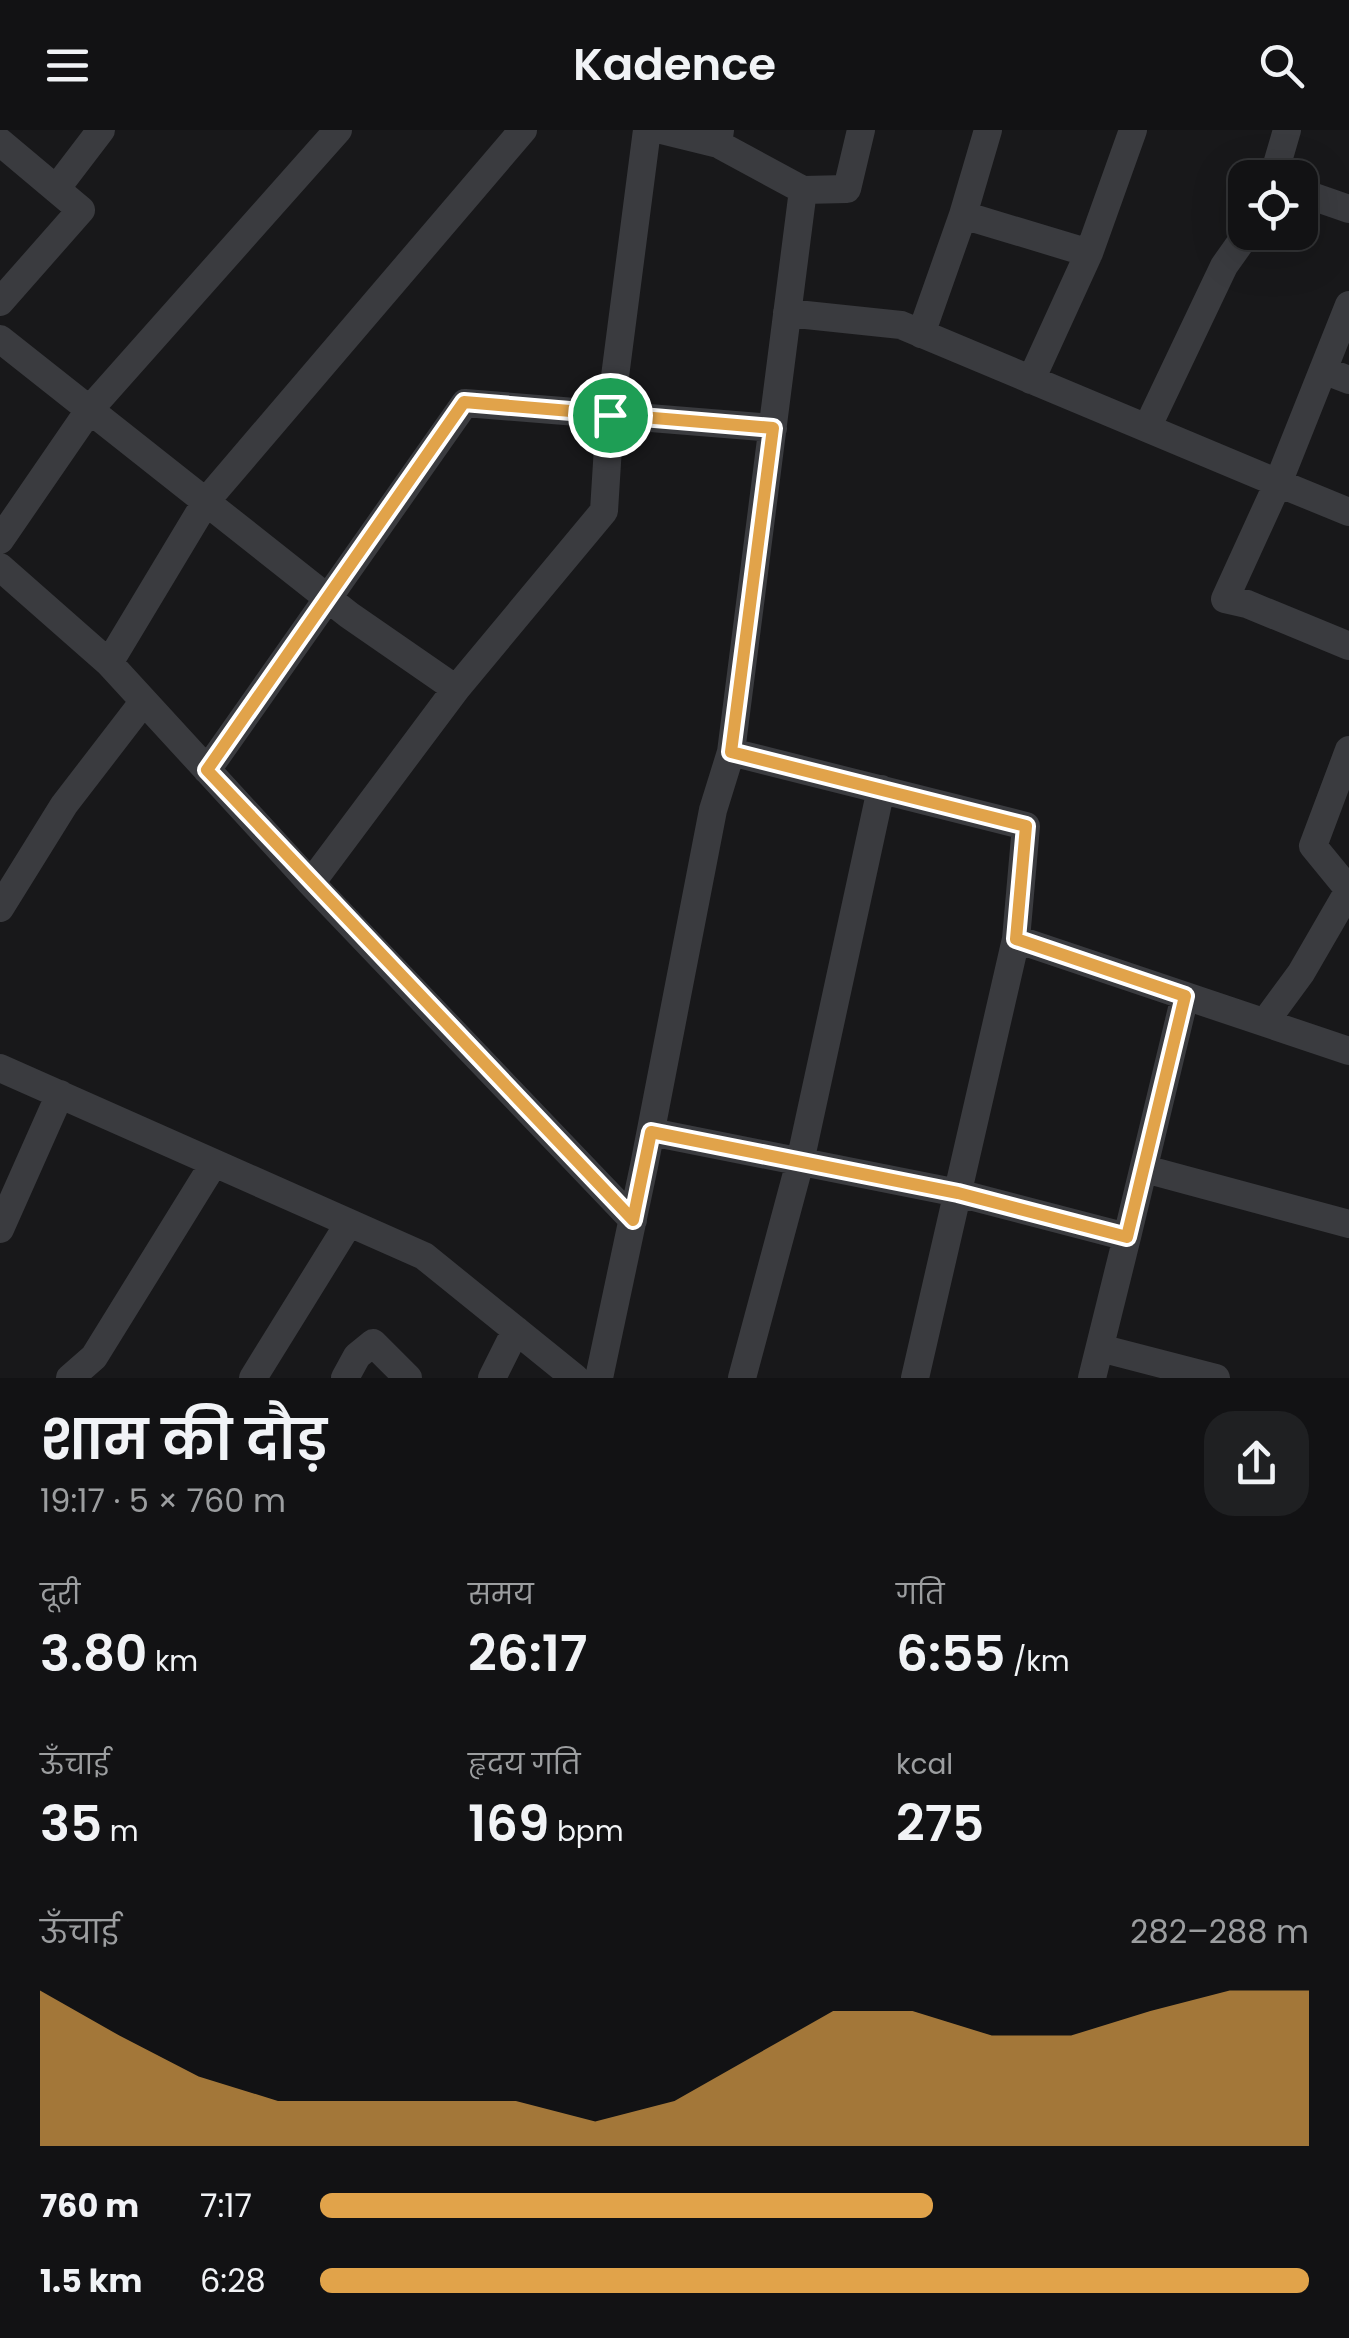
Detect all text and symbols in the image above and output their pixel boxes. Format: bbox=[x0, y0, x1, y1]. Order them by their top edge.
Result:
text: Kadence bbox=[573, 33, 776, 96]
icon: menu bbox=[40, 38, 95, 93]
icon: search bbox=[1254, 38, 1309, 93]
map controls bbox=[1228, 160, 1318, 250]
button: locate bbox=[1228, 160, 1318, 250]
pin bbox=[568, 373, 653, 458]
icon: arrive bbox=[583, 388, 638, 443]
text: शाम की दौड़ bbox=[40, 1401, 327, 1478]
button: share bbox=[1204, 1411, 1309, 1516]
text: 19:17 · 5 × 760 m bbox=[40, 1478, 286, 1523]
text: दूरी bbox=[40, 1575, 80, 1614]
text: समय bbox=[468, 1575, 534, 1614]
text: गति bbox=[896, 1575, 945, 1614]
text: 3.80 bbox=[40, 1618, 147, 1689]
text: 26:17 bbox=[468, 1618, 587, 1689]
text: 6:55 bbox=[896, 1618, 1006, 1689]
text: km bbox=[147, 1642, 198, 1681]
text: /km bbox=[1006, 1642, 1070, 1681]
text: ऊँचाई bbox=[40, 1745, 109, 1784]
text: हृदय गति bbox=[468, 1745, 580, 1784]
text: kcal bbox=[896, 1745, 953, 1784]
text: 35 bbox=[40, 1788, 102, 1859]
text: 169 bbox=[468, 1788, 549, 1859]
text: 275 bbox=[896, 1788, 984, 1859]
text: m bbox=[102, 1812, 138, 1851]
text: bpm bbox=[549, 1812, 624, 1851]
text: ऊँचाई bbox=[40, 1909, 119, 1954]
text: 282–288 m bbox=[1130, 1909, 1309, 1954]
text: 760 m bbox=[40, 2183, 139, 2228]
text: 7:17 bbox=[200, 2183, 252, 2228]
text: 1.5 km bbox=[40, 2258, 142, 2303]
text: 6:28 bbox=[200, 2258, 266, 2303]

